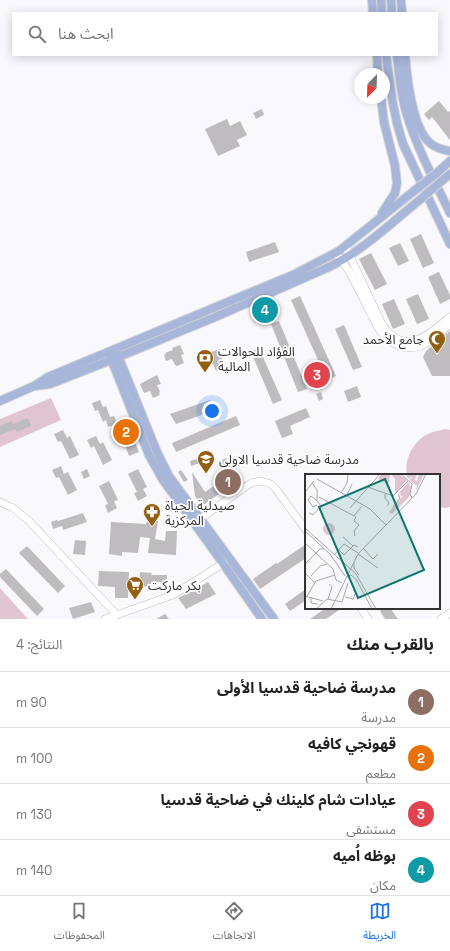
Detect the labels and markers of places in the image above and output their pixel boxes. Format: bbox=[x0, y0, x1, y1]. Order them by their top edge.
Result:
pin: 4 bbox=[252, 295, 278, 325]
mosque icon: جامع الأحمد bbox=[427, 329, 447, 354]
place label: جامع الأحمد bbox=[363, 331, 424, 350]
place label: الفؤاد للحوالات المالية bbox=[218, 343, 295, 375]
bank icon: الفؤاد للحوالات المالية bbox=[195, 348, 215, 373]
pin: 3 bbox=[304, 360, 330, 390]
pin: 2 bbox=[113, 417, 139, 447]
school or university icon: مدرسة ضاحية قدسيا الاولى bbox=[196, 449, 216, 474]
place label: مدرسة ضاحية قدسيا الاولى bbox=[219, 451, 359, 468]
pin: 1 bbox=[215, 467, 241, 497]
place label: صيدلية الحياة المركزية bbox=[165, 497, 235, 529]
pharmacy icon: صيدلية الحياة المركزية bbox=[142, 502, 162, 527]
supermarket icon: بكر ماركت bbox=[125, 575, 145, 600]
place label: بكر ماركت bbox=[148, 577, 201, 594]

